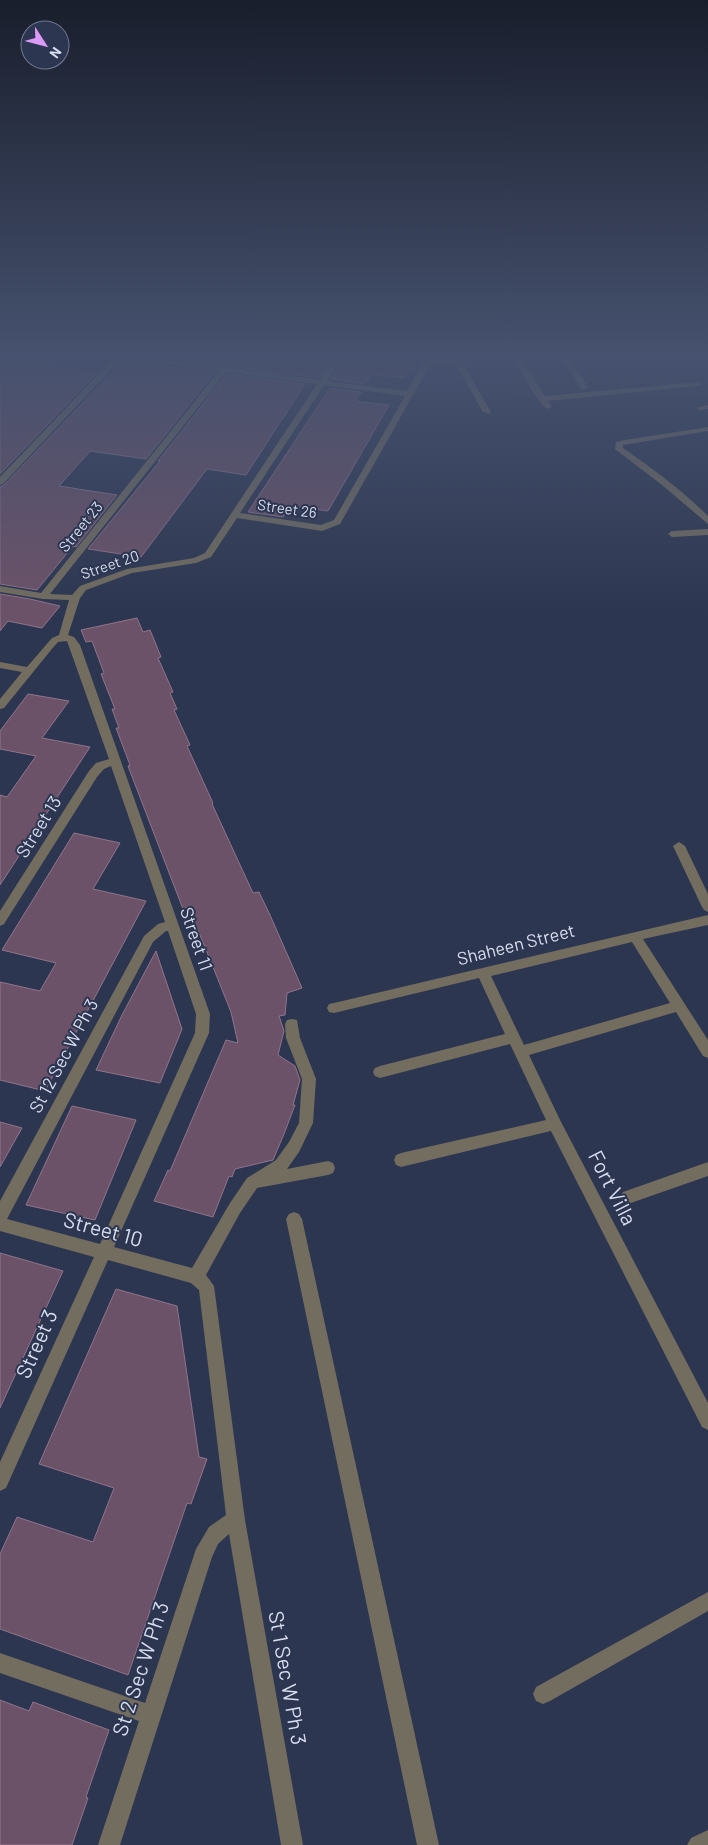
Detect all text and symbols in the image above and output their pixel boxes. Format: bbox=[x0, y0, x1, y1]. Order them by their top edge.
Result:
north arrow bbox=[20, 20, 70, 70]
text: N bbox=[46, 44, 66, 62]
street label: Street 26 bbox=[256, 495, 318, 521]
street label: Street 23 bbox=[54, 498, 106, 555]
street label: Street 20 bbox=[78, 546, 141, 582]
street label: Street 13 bbox=[11, 792, 66, 861]
street label: Street 11 bbox=[176, 904, 218, 973]
street label: Shaheen Street bbox=[455, 919, 577, 969]
street label: St 12 Sec W Ph 3 bbox=[24, 995, 102, 1116]
street label: Fort Villa bbox=[584, 1146, 643, 1229]
street label: Street 10 bbox=[61, 1206, 146, 1251]
street label: Street 3 bbox=[9, 1305, 62, 1382]
street label: St 2 Sec W Ph 3 bbox=[106, 1598, 173, 1739]
street label: St 1 Sec W Ph 3 bbox=[264, 1609, 313, 1747]

